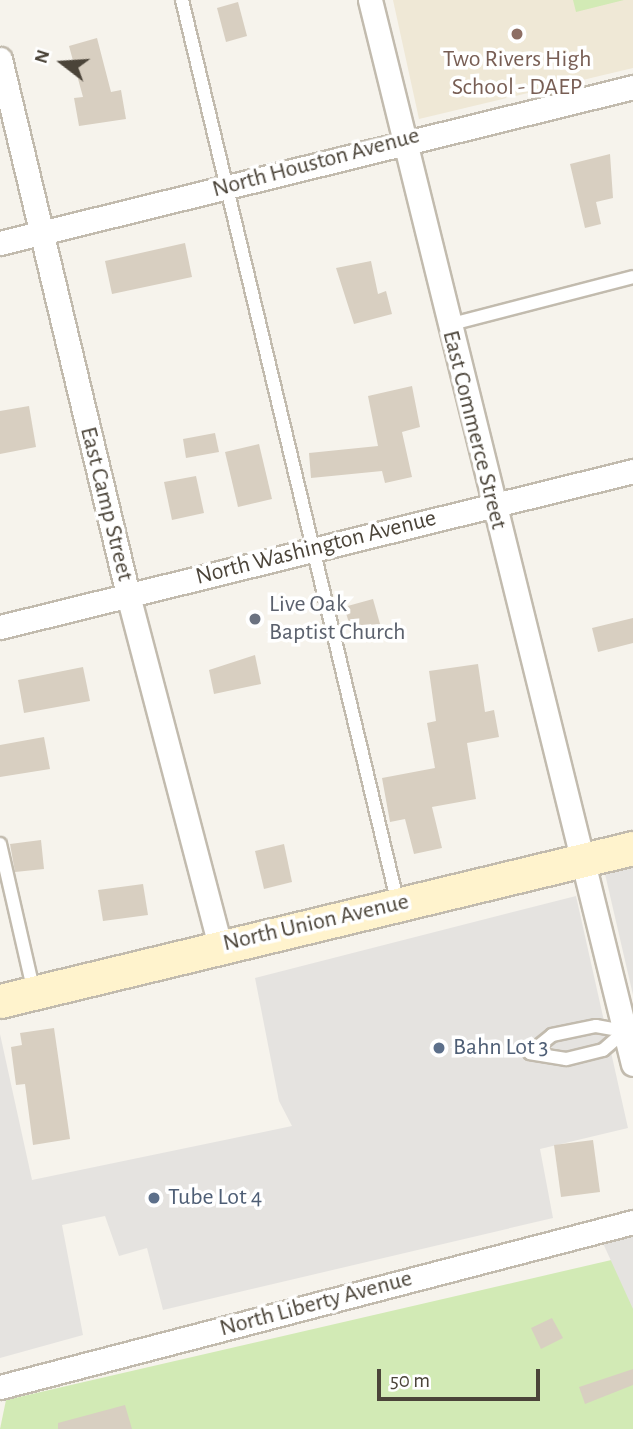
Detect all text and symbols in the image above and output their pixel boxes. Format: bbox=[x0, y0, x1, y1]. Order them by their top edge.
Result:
marker: Two Rivers High School - DAEP bbox=[509, 26, 525, 42]
north arrow bbox=[28, 28, 98, 98]
place label: Two Rivers High School - DAEP bbox=[443, 46, 591, 102]
text: N bbox=[31, 48, 53, 66]
street label: North Houston Avenue bbox=[209, 121, 423, 205]
street label: East Commerce Street bbox=[435, 328, 513, 532]
street label: East Camp Street bbox=[73, 424, 139, 584]
street label: North Washington Avenue bbox=[193, 504, 439, 592]
place label: Live Oak Baptist Church bbox=[269, 591, 406, 647]
marker: Live Oak Baptist Church bbox=[247, 611, 263, 627]
street label: North Union Avenue bbox=[220, 888, 412, 958]
place label: Bahn Lot 3 bbox=[453, 1034, 548, 1062]
marker: Bahn Lot 3 bbox=[431, 1040, 447, 1056]
place label: Tube Lot 4 bbox=[168, 1184, 262, 1212]
marker: Tube Lot 4 bbox=[146, 1190, 162, 1206]
street label: North Liberty Avenue bbox=[217, 1264, 415, 1344]
scale bar bbox=[381, 1356, 544, 1400]
text: 50 m bbox=[390, 1370, 430, 1391]

